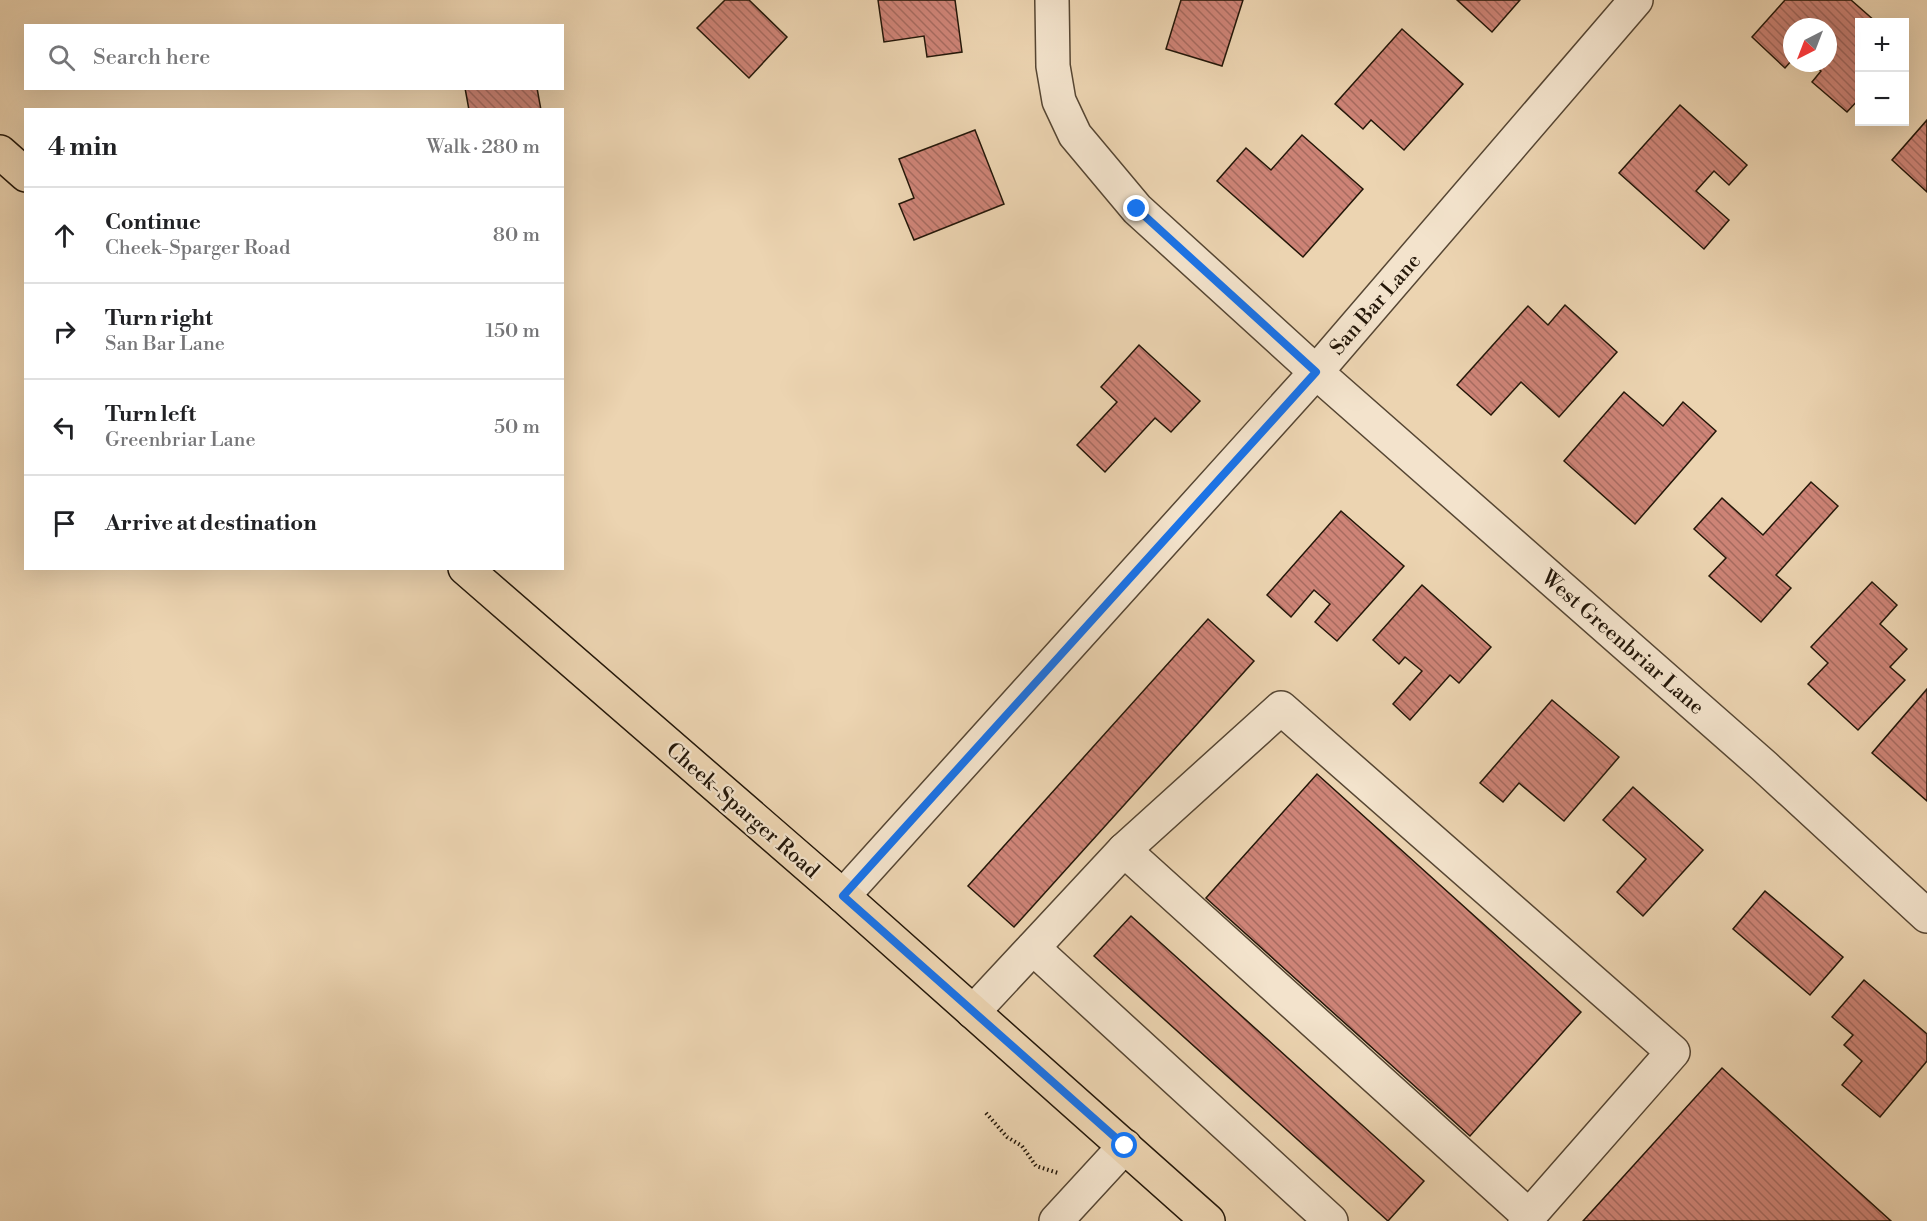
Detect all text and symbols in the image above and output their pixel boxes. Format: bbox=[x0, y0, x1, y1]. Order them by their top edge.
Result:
north arrow bbox=[1783, 18, 1837, 72]
map controls bbox=[1855, 18, 1909, 126]
button: + bbox=[1855, 18, 1909, 72]
search box bbox=[24, 24, 564, 90]
icon: search bbox=[45, 41, 78, 74]
text: Search here bbox=[93, 44, 210, 71]
button: − bbox=[1855, 72, 1909, 126]
text: 4 min bbox=[48, 131, 118, 163]
text: Walk · 280 m bbox=[427, 135, 540, 160]
route end bbox=[1123, 195, 1149, 221]
text: Continue bbox=[105, 209, 201, 236]
icon: ahead bbox=[48, 219, 81, 252]
text: 80 m bbox=[493, 223, 540, 248]
text: Cheek-Sparger Road bbox=[105, 236, 290, 261]
street label: San Bar Lane bbox=[1325, 249, 1427, 361]
text: Turn right bbox=[105, 305, 213, 332]
icon: right bbox=[48, 315, 81, 348]
text: 150 m bbox=[485, 319, 540, 344]
text: San Bar Lane bbox=[105, 332, 225, 357]
text: Turn left bbox=[105, 401, 196, 428]
icon: left bbox=[48, 411, 81, 444]
text: 50 m bbox=[494, 415, 540, 440]
text: Greenbriar Lane bbox=[105, 428, 256, 453]
icon: arrive bbox=[48, 507, 81, 540]
text: Arrive at destination bbox=[105, 510, 317, 537]
street label: West Greenbriar Lane bbox=[1535, 564, 1709, 721]
street label: Cheek-Sparger Road bbox=[660, 737, 824, 884]
route start bbox=[1111, 1132, 1137, 1158]

